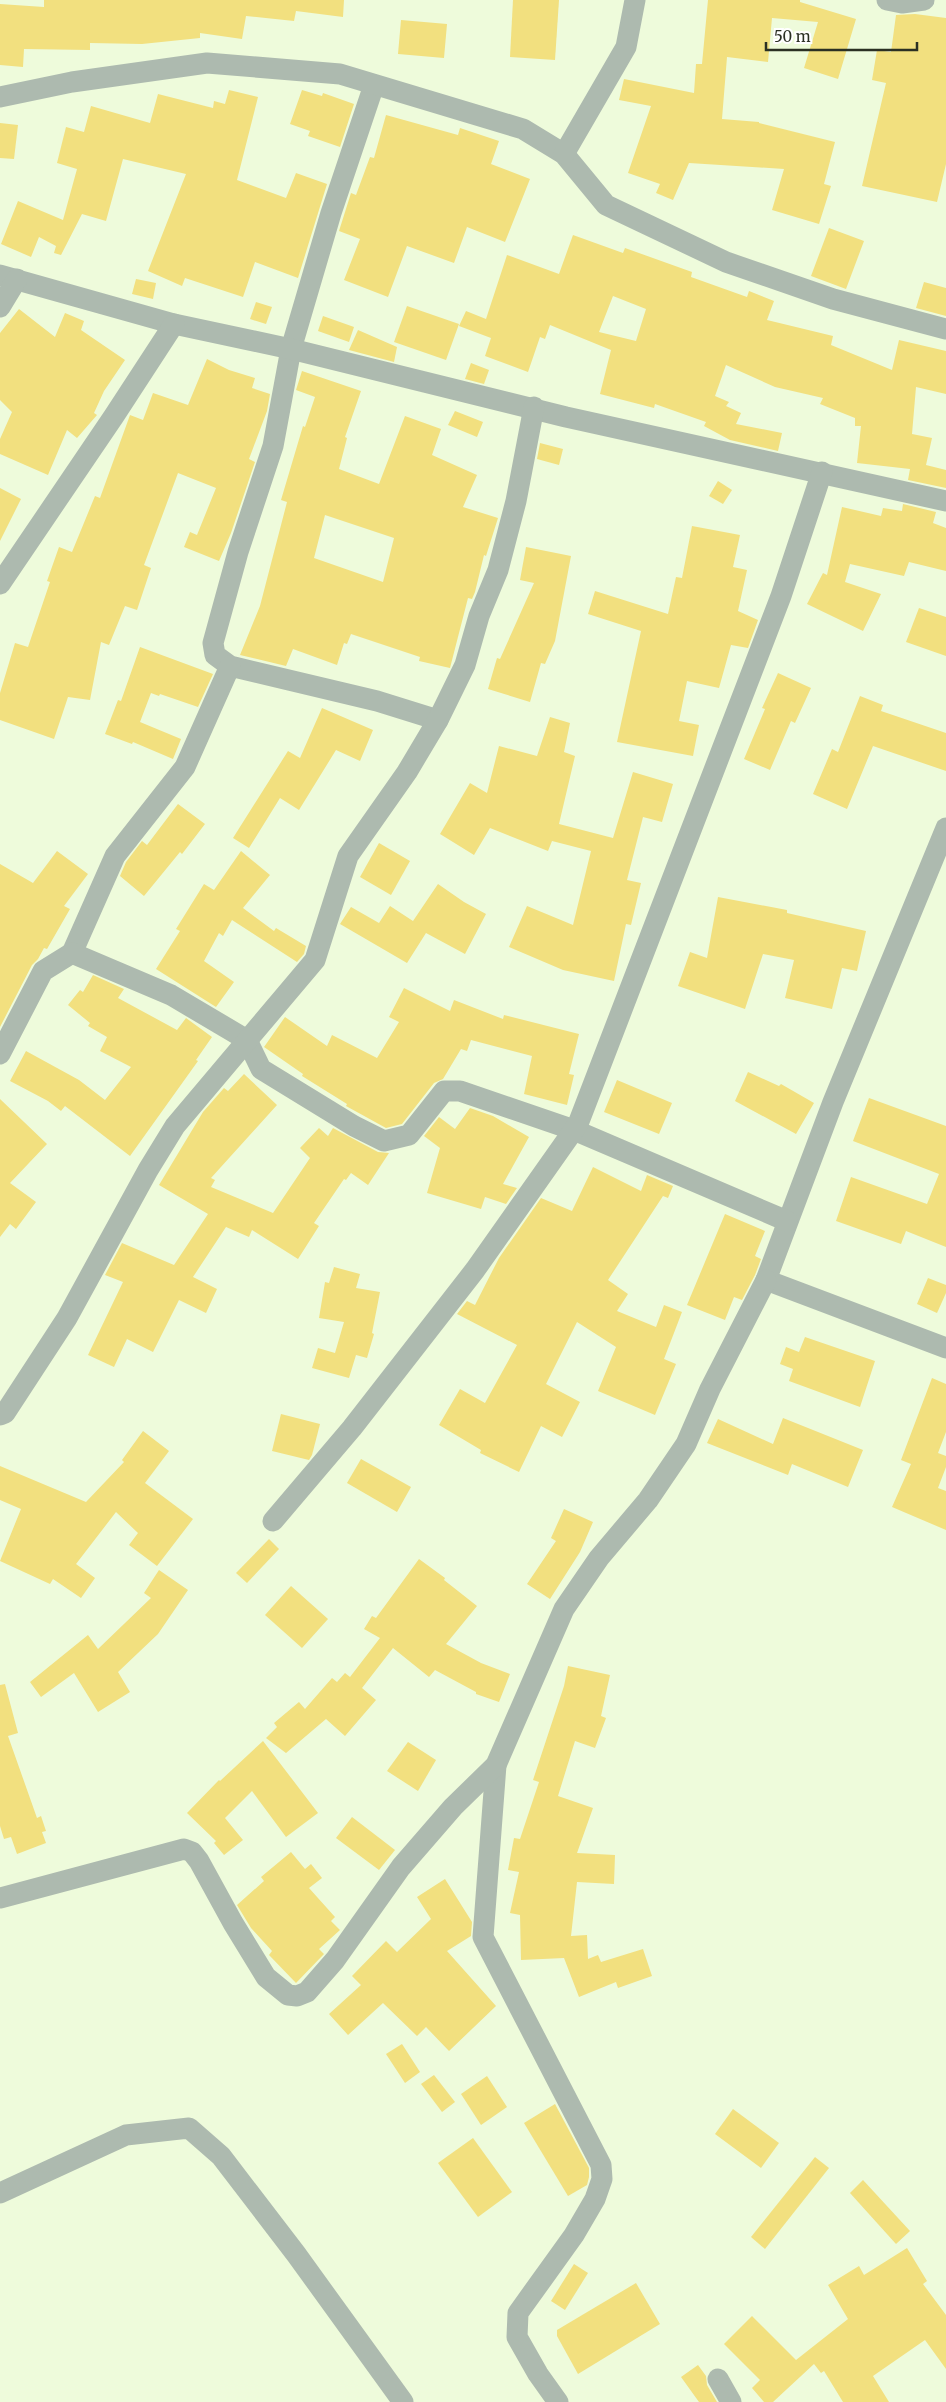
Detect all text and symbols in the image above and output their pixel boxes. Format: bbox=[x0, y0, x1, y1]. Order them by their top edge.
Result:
scale bar bbox=[766, 20, 917, 52]
text: 50 m bbox=[774, 27, 811, 46]

